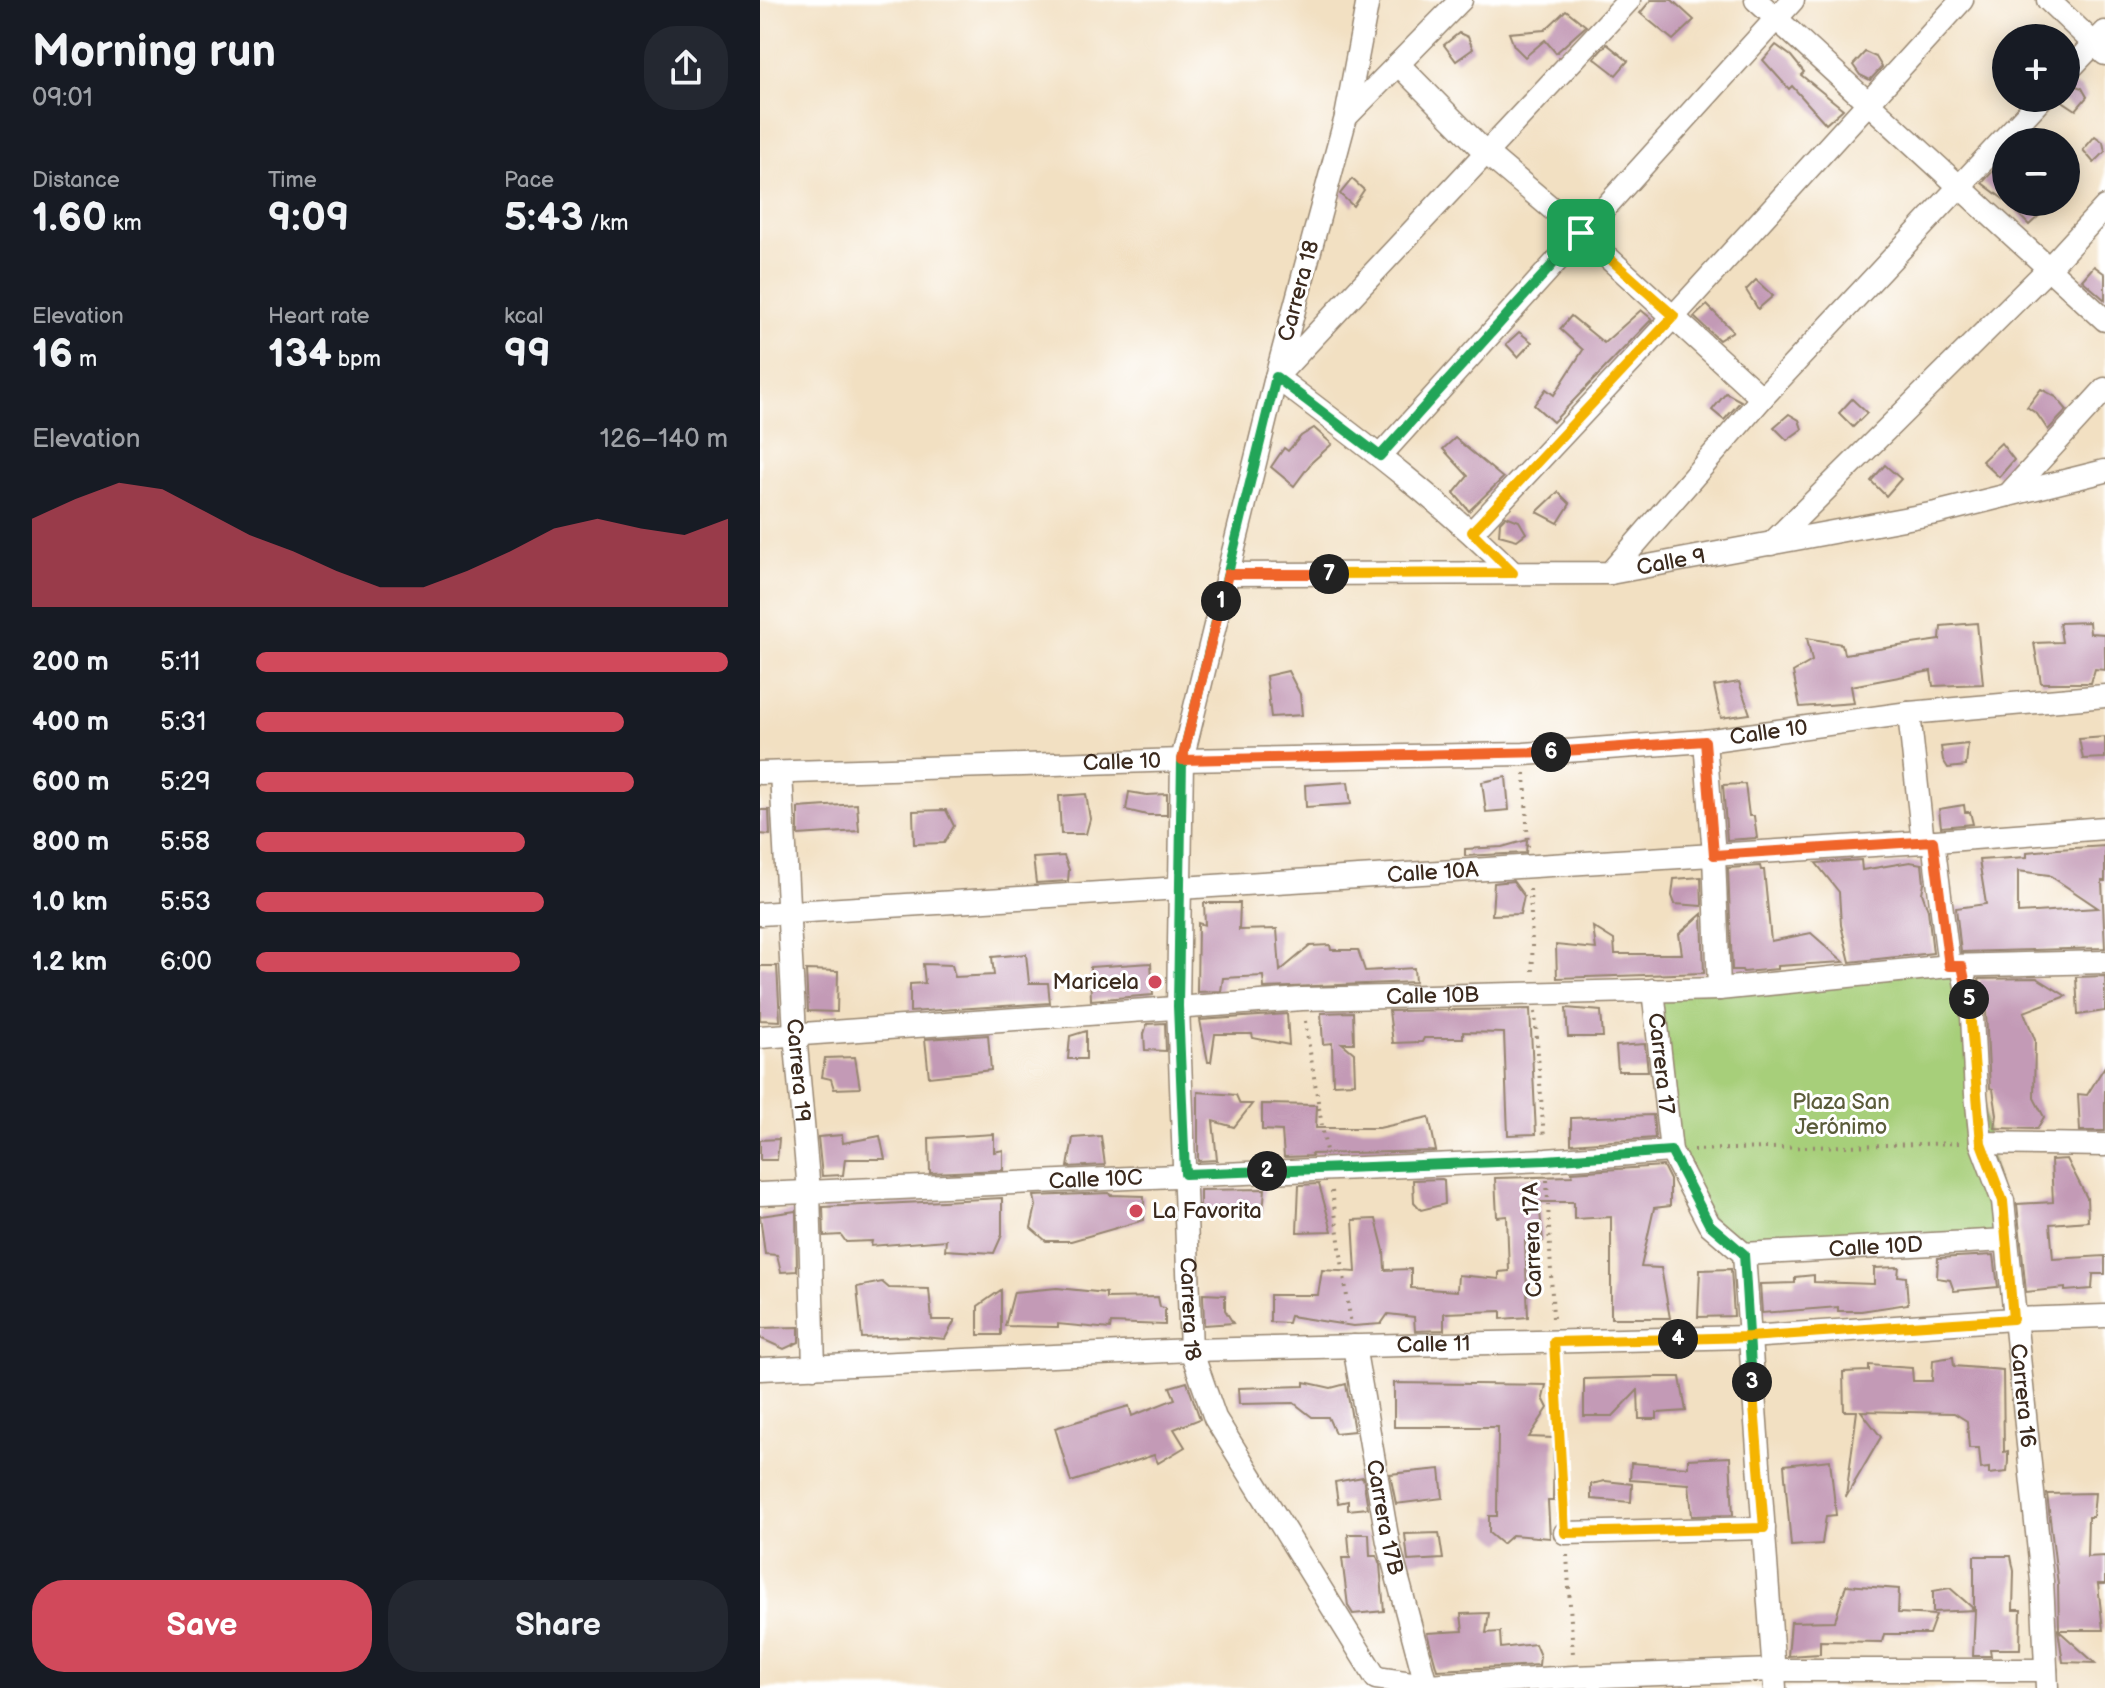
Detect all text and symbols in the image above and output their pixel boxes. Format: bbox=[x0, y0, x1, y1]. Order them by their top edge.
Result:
map controls bbox=[1992, 24, 2080, 216]
button: + bbox=[1992, 24, 2080, 112]
text: Morning run bbox=[32, 26, 276, 79]
button: share bbox=[644, 26, 728, 110]
text: 09:01 bbox=[32, 83, 93, 114]
button: − bbox=[1992, 128, 2080, 216]
text: Distance bbox=[32, 167, 120, 194]
text: Time bbox=[268, 167, 317, 194]
text: Pace bbox=[504, 167, 554, 194]
text: 1.60 bbox=[32, 194, 107, 242]
text: 9:09 bbox=[268, 194, 349, 242]
text: 5:43 bbox=[504, 194, 584, 242]
pin bbox=[1547, 199, 1615, 267]
text: km bbox=[107, 210, 142, 237]
text: /km bbox=[584, 210, 628, 237]
icon: arrive bbox=[1559, 211, 1603, 255]
street label: Carrera 18 bbox=[1273, 237, 1325, 345]
text: Elevation bbox=[32, 303, 124, 330]
text: Heart rate bbox=[268, 303, 370, 330]
text: kcal bbox=[504, 303, 543, 330]
text: 16 bbox=[32, 330, 73, 378]
text: 134 bbox=[268, 330, 332, 378]
text: 99 bbox=[504, 330, 551, 378]
text: m bbox=[73, 346, 97, 373]
text: bpm bbox=[332, 346, 381, 373]
text: Elevation bbox=[32, 424, 140, 455]
text: 126–140 m bbox=[600, 424, 728, 455]
street label: Calle 9 bbox=[1634, 542, 1708, 581]
pin: 7 bbox=[1309, 554, 1349, 594]
text: 7 bbox=[1323, 560, 1335, 587]
pin: 1 bbox=[1201, 581, 1241, 621]
text: 1 bbox=[1216, 587, 1226, 614]
text: 200 m bbox=[32, 647, 109, 678]
text: 5:11 bbox=[160, 647, 200, 678]
text: 400 m bbox=[32, 707, 109, 738]
text: 5:31 bbox=[160, 707, 206, 738]
street label: Calle 10 bbox=[1728, 714, 1809, 751]
pin: 6 bbox=[1531, 732, 1571, 772]
text: 6 bbox=[1544, 738, 1558, 765]
street label: Calle 10 bbox=[1082, 747, 1161, 777]
text: 600 m bbox=[32, 767, 109, 798]
text: 5:29 bbox=[160, 767, 211, 798]
text: 800 m bbox=[32, 827, 109, 858]
text: 5:58 bbox=[160, 827, 210, 858]
street label: Calle 10A bbox=[1386, 856, 1480, 889]
text: 1.0 km bbox=[32, 887, 108, 918]
text: 5:53 bbox=[160, 887, 211, 918]
text: 1.2 km bbox=[32, 947, 107, 978]
text: 6:00 bbox=[160, 947, 212, 978]
place label: Maricela bbox=[1053, 969, 1139, 996]
marker: Maricela bbox=[1146, 973, 1164, 991]
pin: 5 bbox=[1949, 979, 1989, 1019]
street label: Calle 10B bbox=[1386, 981, 1480, 1010]
text: 5 bbox=[1963, 985, 1975, 1012]
street label: Carrera 17 bbox=[1642, 1011, 1680, 1116]
street label: Carrera 19 bbox=[781, 1018, 816, 1123]
park label: Plaza San Jerónimo bbox=[1792, 1089, 1890, 1141]
pin: 2 bbox=[1247, 1151, 1287, 1191]
text: 2 bbox=[1260, 1157, 1274, 1184]
street label: Calle 10C bbox=[1048, 1164, 1143, 1195]
street label: Carrera 17A bbox=[1517, 1181, 1549, 1298]
place label: La Favorita bbox=[1152, 1198, 1262, 1225]
marker: La Favorita bbox=[1127, 1202, 1145, 1220]
street label: Calle 10D bbox=[1828, 1231, 1924, 1263]
street label: Carrera 18 bbox=[1174, 1257, 1207, 1365]
pin: 4 bbox=[1658, 1319, 1698, 1359]
text: 4 bbox=[1672, 1325, 1684, 1352]
street label: Calle 11 bbox=[1396, 1330, 1471, 1359]
street label: Carrera 16 bbox=[2004, 1342, 2042, 1449]
pin: 3 bbox=[1732, 1362, 1772, 1402]
text: 3 bbox=[1746, 1368, 1758, 1395]
street label: Carrera 17B bbox=[1360, 1458, 1410, 1578]
button: Save bbox=[32, 1580, 372, 1672]
button: Share bbox=[388, 1580, 728, 1672]

